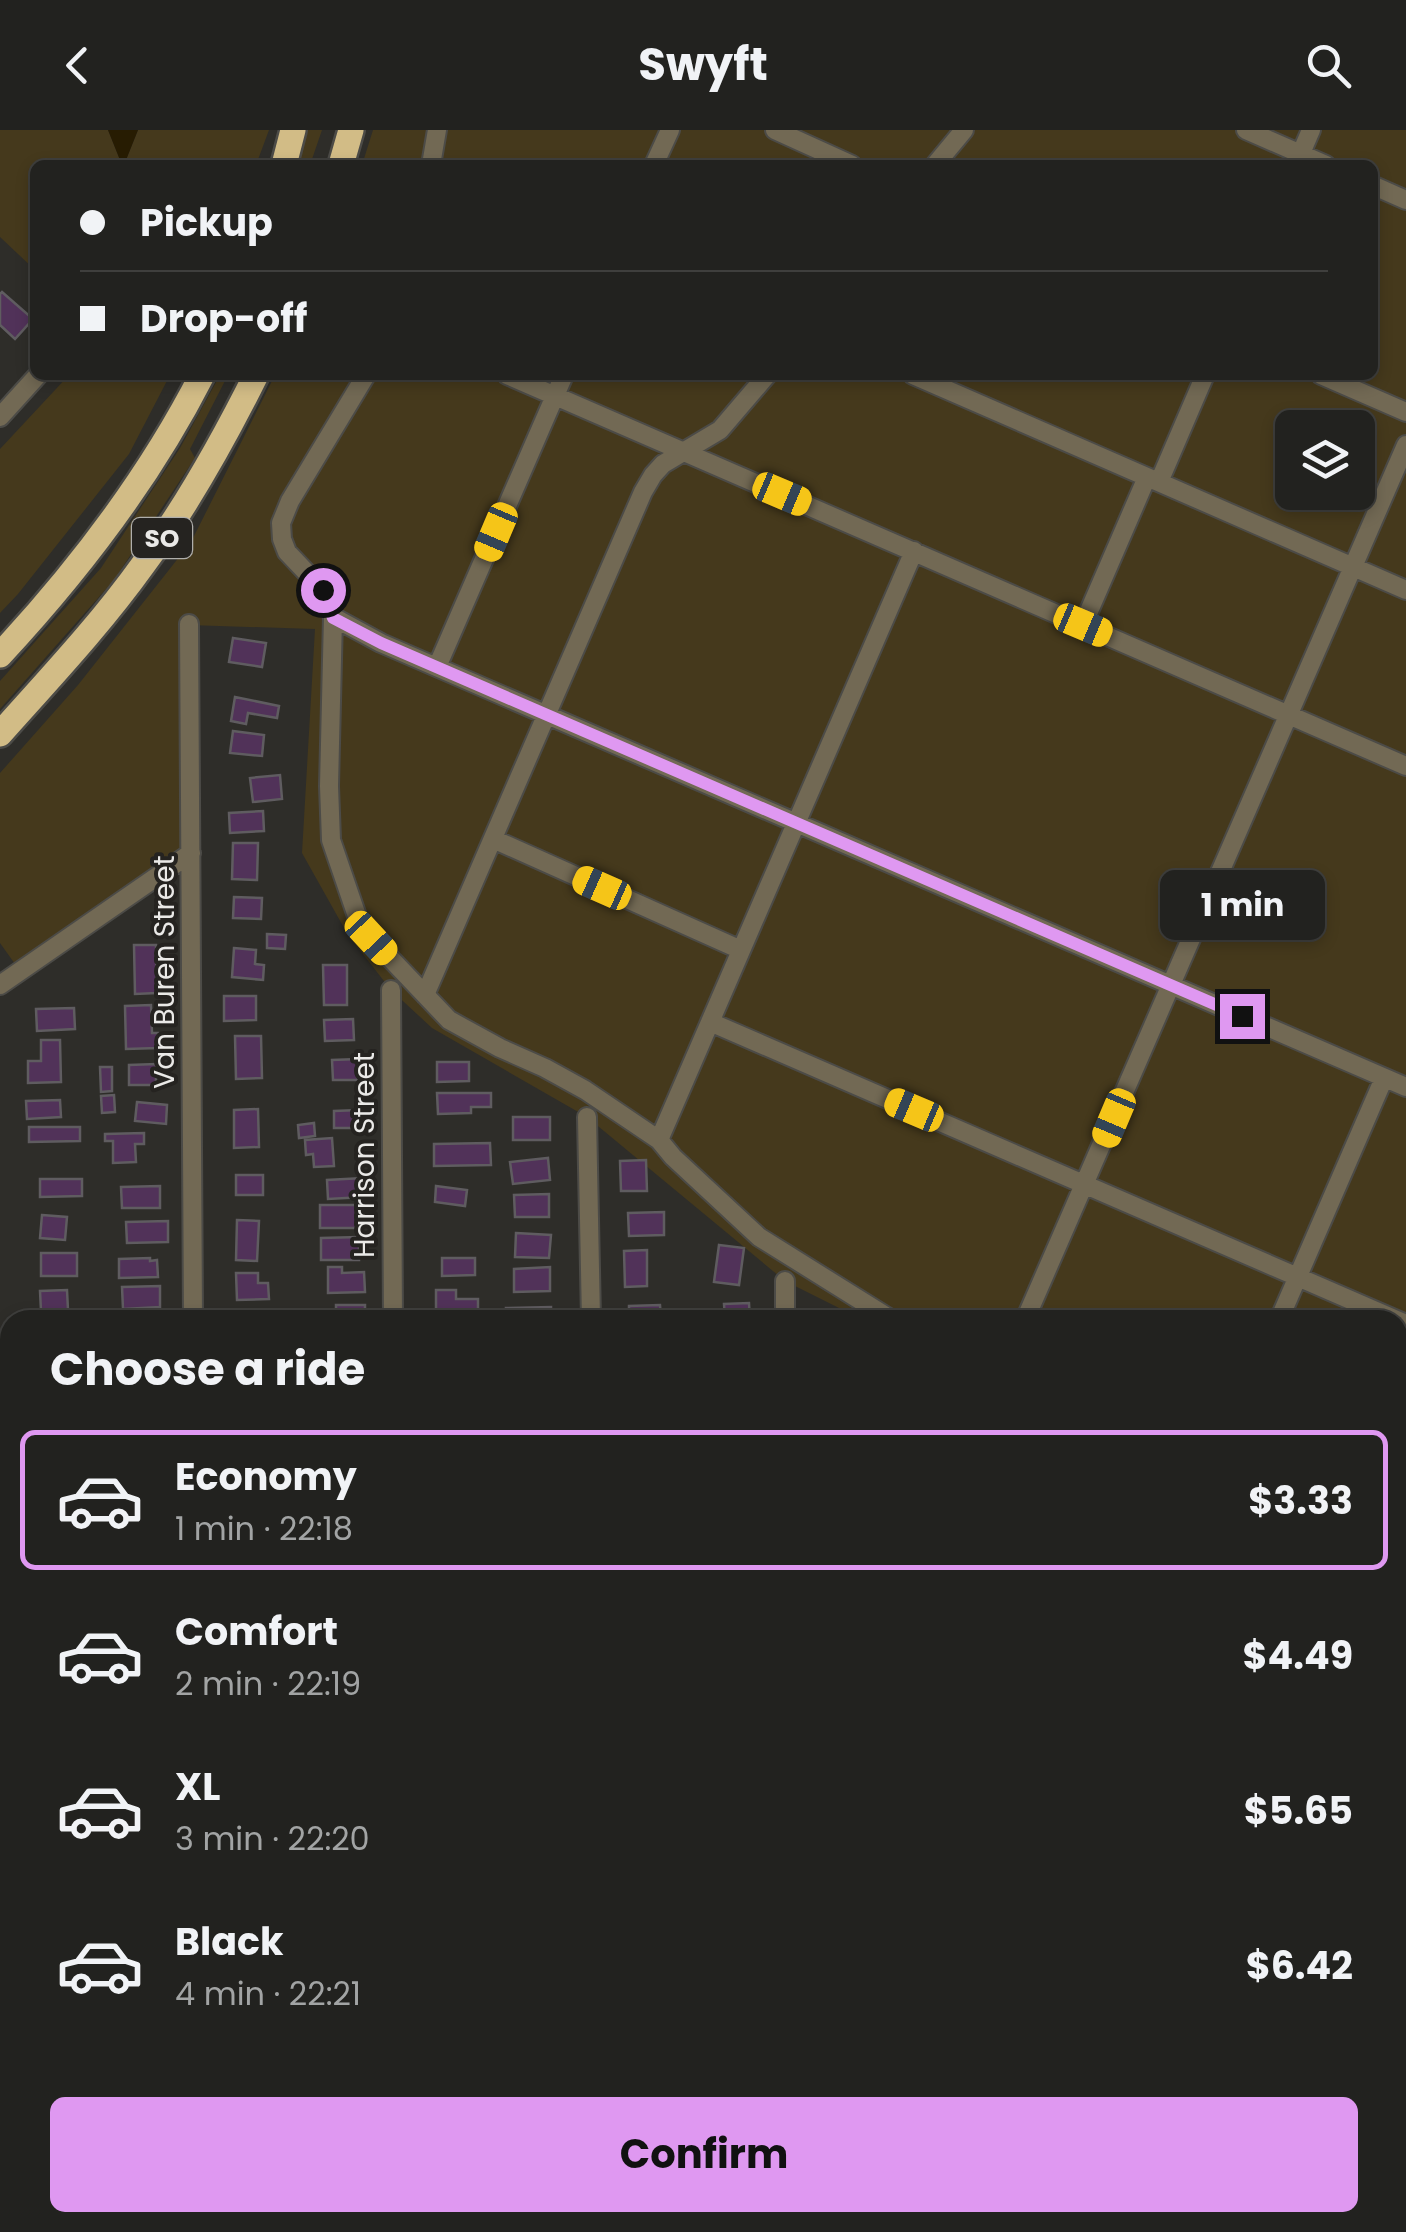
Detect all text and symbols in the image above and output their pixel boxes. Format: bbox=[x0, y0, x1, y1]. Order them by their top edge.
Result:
text: Swyft bbox=[638, 33, 768, 96]
icon: back bbox=[50, 38, 105, 93]
icon: search bbox=[1301, 38, 1356, 93]
text: Pickup bbox=[140, 196, 273, 249]
text: Drop-off bbox=[140, 292, 308, 345]
map controls bbox=[1275, 410, 1375, 510]
button: layers bbox=[1275, 410, 1375, 510]
car bbox=[749, 468, 815, 520]
car bbox=[470, 499, 522, 565]
road number: SO bbox=[132, 518, 192, 558]
route start bbox=[301, 568, 346, 613]
car bbox=[1050, 599, 1116, 651]
street label: Van Buren Street bbox=[145, 855, 184, 1089]
car bbox=[568, 862, 636, 914]
callout: 1 min bbox=[1160, 871, 1324, 941]
text: 1 min bbox=[1201, 882, 1284, 927]
car bbox=[340, 906, 402, 970]
route end bbox=[1220, 994, 1265, 1039]
street label: Harrison Street bbox=[345, 1052, 384, 1258]
car bbox=[881, 1084, 947, 1136]
car bbox=[1088, 1085, 1140, 1151]
text: Choose a ride bbox=[50, 1338, 365, 1401]
text: Economy bbox=[175, 1450, 357, 1503]
icon: car bbox=[55, 1455, 145, 1545]
text: $3.33 bbox=[1248, 1474, 1353, 1527]
text: 1 min · 22:18 bbox=[175, 1506, 353, 1551]
text: Comfort bbox=[175, 1605, 338, 1658]
icon: car bbox=[55, 1610, 145, 1700]
text: $4.49 bbox=[1242, 1629, 1353, 1682]
text: 2 min · 22:19 bbox=[175, 1661, 361, 1706]
text: XL bbox=[175, 1760, 220, 1813]
icon: car bbox=[55, 1765, 145, 1855]
text: $5.65 bbox=[1244, 1784, 1353, 1837]
text: 3 min · 22:20 bbox=[175, 1816, 370, 1861]
text: Black bbox=[175, 1915, 284, 1968]
icon: car bbox=[55, 1920, 145, 2010]
text: $6.42 bbox=[1246, 1939, 1353, 1992]
text: 4 min · 22:21 bbox=[175, 1971, 361, 2016]
button: Confirm bbox=[50, 2097, 1358, 2212]

